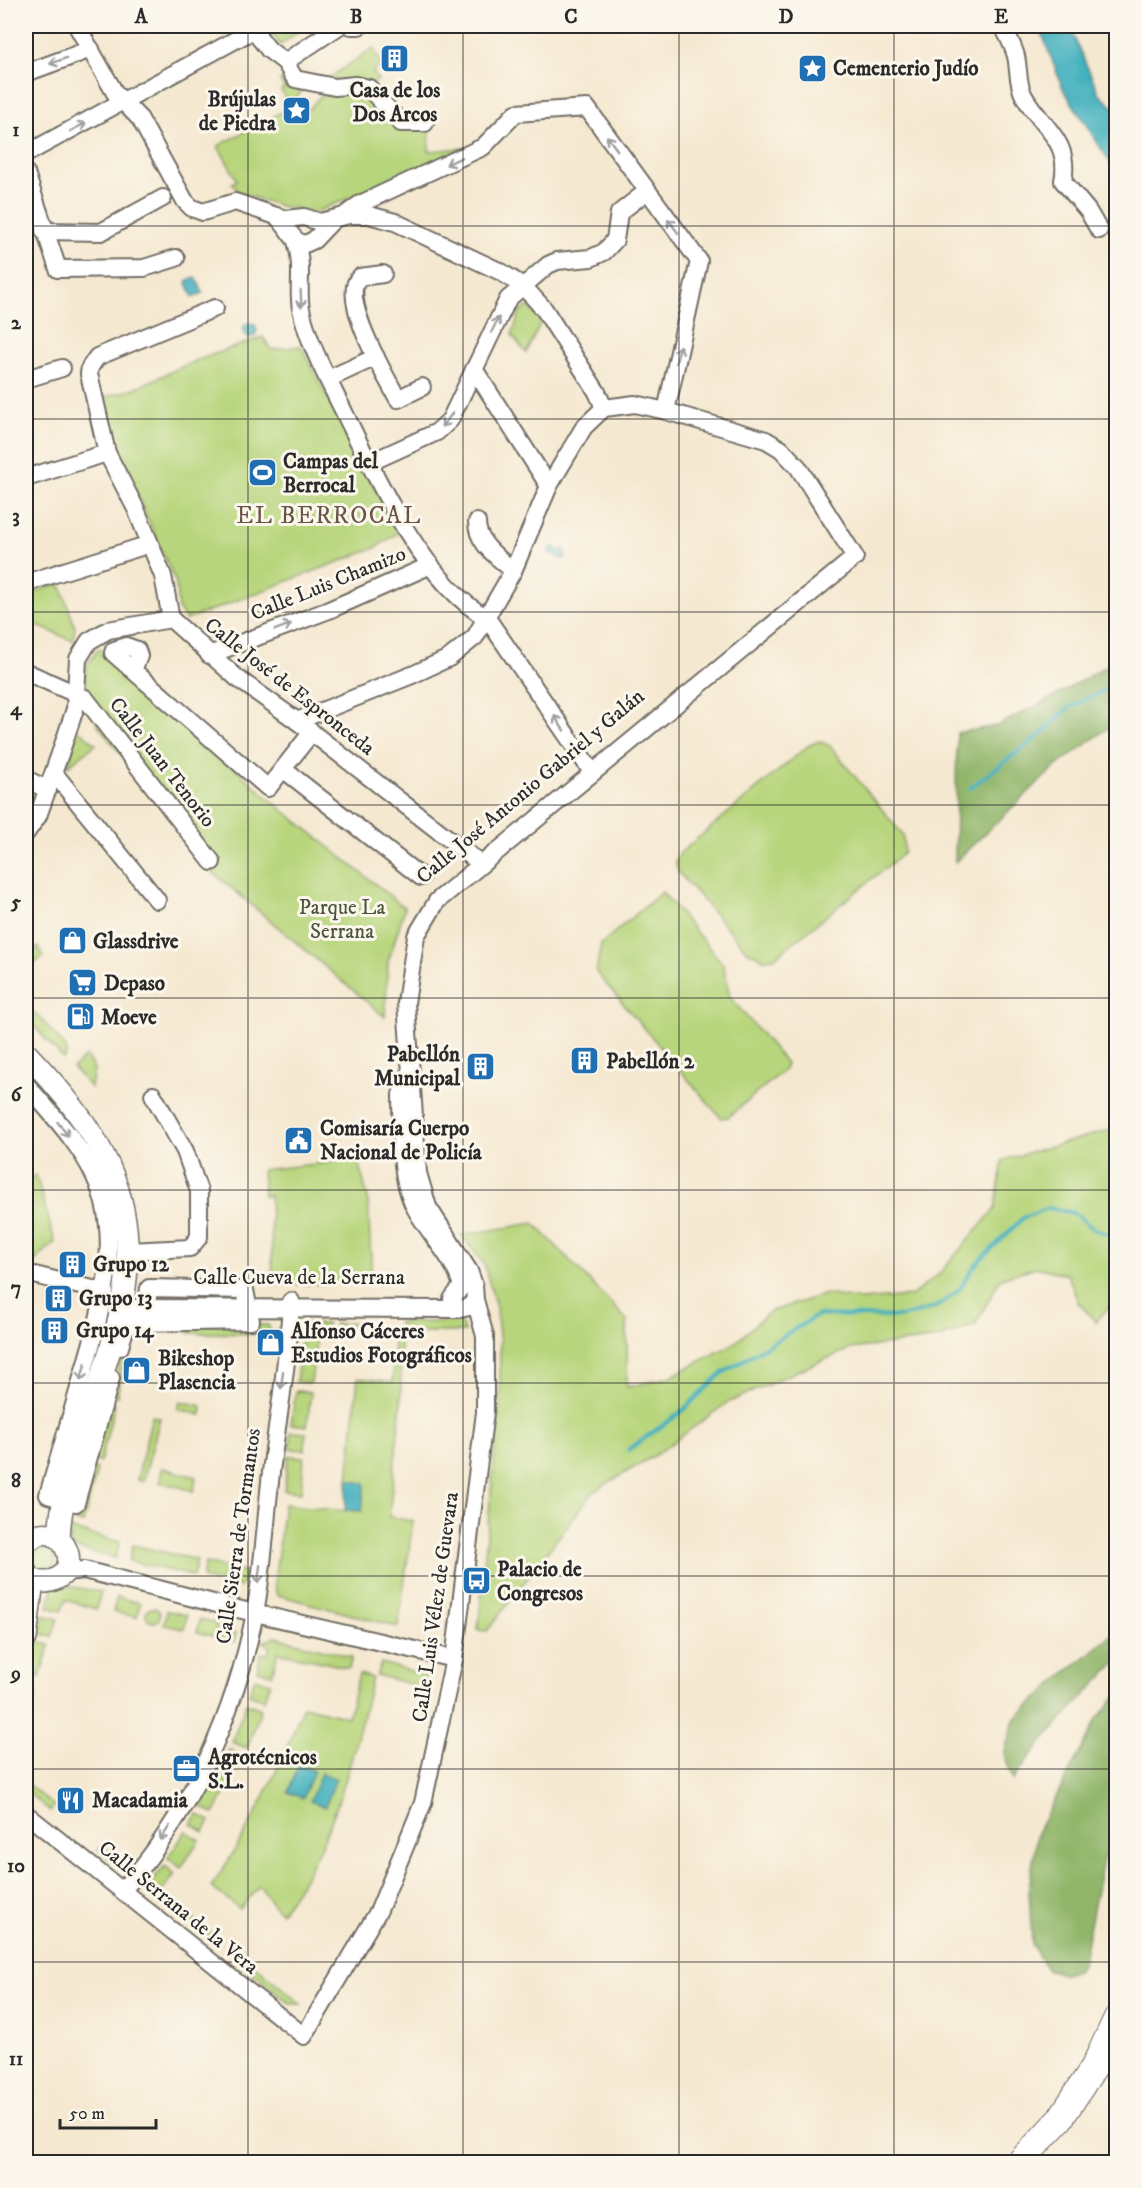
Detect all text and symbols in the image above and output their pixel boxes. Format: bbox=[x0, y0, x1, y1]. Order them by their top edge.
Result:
text: A bbox=[134, 5, 149, 30]
text: B bbox=[350, 5, 362, 30]
text: C bbox=[564, 5, 578, 30]
text: D bbox=[779, 5, 794, 30]
text: E bbox=[994, 5, 1008, 30]
building icon: Casa de los Dos Arcos bbox=[379, 43, 411, 75]
place icon: Cementerio Judío bbox=[796, 52, 828, 84]
one-way arrow bbox=[49, 56, 68, 67]
place label: Cementerio Judío bbox=[833, 56, 979, 82]
place label: Casa de los Dos Arcos bbox=[350, 78, 440, 128]
place label: Brújulas de Piedra bbox=[199, 87, 277, 137]
place icon: Brújulas de Piedra bbox=[281, 95, 313, 127]
text: 1 bbox=[12, 118, 20, 143]
one-way arrow bbox=[68, 121, 86, 133]
one-way arrow bbox=[606, 136, 619, 152]
one-way arrow bbox=[445, 156, 463, 168]
one-way arrow bbox=[667, 218, 679, 234]
one-way arrow bbox=[296, 289, 307, 309]
text: 2 bbox=[11, 311, 22, 336]
one-way arrow bbox=[490, 316, 502, 334]
one-way arrow bbox=[673, 345, 685, 364]
one-way arrow bbox=[441, 412, 454, 428]
place label: Campas del Berrocal bbox=[283, 449, 379, 499]
sports icon: Campas del Berrocal bbox=[246, 457, 278, 489]
district label: EL BERROCAL bbox=[236, 501, 422, 531]
text: 3 bbox=[12, 504, 20, 529]
street label: Calle Luis Chamizo bbox=[247, 541, 410, 627]
street label: Calle José de Espronceda bbox=[199, 612, 380, 761]
one-way arrow bbox=[273, 621, 292, 632]
street label: Calle José Antonio Gabriel y Galán bbox=[411, 684, 650, 890]
street label: Calle Juan Tenorio bbox=[103, 692, 221, 833]
text: 4 bbox=[10, 697, 23, 722]
one-way arrow bbox=[553, 716, 565, 732]
text: 5 bbox=[10, 890, 21, 915]
park label: Parque La Serrana bbox=[299, 895, 385, 945]
shop icon: Glassdrive bbox=[56, 925, 88, 957]
place label: Glassdrive bbox=[93, 929, 179, 955]
supermarket icon: Depaso bbox=[67, 967, 99, 999]
place label: Depaso bbox=[104, 971, 165, 997]
fuel station icon: Moeve bbox=[64, 1001, 96, 1033]
place label: Moeve bbox=[101, 1005, 157, 1031]
place label: Pabellón Municipal bbox=[374, 1042, 461, 1092]
building icon: Pabellón 2 bbox=[569, 1045, 601, 1077]
place label: Pabellón 2 bbox=[606, 1049, 695, 1075]
building icon: Pabellón Municipal bbox=[465, 1050, 497, 1082]
text: 6 bbox=[11, 1083, 23, 1108]
place label: Comisaría Cuerpo Nacional de Policía bbox=[320, 1116, 483, 1166]
one-way arrow bbox=[57, 1121, 70, 1137]
public building icon: Comisaría Cuerpo Nacional de Policía bbox=[283, 1124, 315, 1156]
building icon: Grupo 12 bbox=[56, 1248, 88, 1280]
place label: Grupo 12 bbox=[93, 1252, 170, 1278]
street label: Calle Cueva de la Serrana bbox=[193, 1265, 405, 1291]
text: 7 bbox=[11, 1276, 21, 1301]
building icon: Grupo 13 bbox=[42, 1282, 74, 1314]
place label: Grupo 13 bbox=[79, 1286, 153, 1312]
building icon: Grupo 14 bbox=[39, 1314, 71, 1346]
place label: Grupo 14 bbox=[76, 1318, 155, 1344]
place label: Alfonso Cáceres Estudios Fotográficos bbox=[290, 1319, 472, 1369]
shop icon: Alfonso Cáceres Estudios Fotográficos bbox=[254, 1327, 286, 1359]
place label: Bikeshop Plasencia bbox=[158, 1346, 236, 1396]
shop icon: Bikeshop Plasencia bbox=[121, 1354, 153, 1386]
one-way arrow bbox=[77, 1363, 88, 1382]
one-way arrow bbox=[277, 1370, 288, 1390]
street label: Calle Sierra de Tormantos bbox=[211, 1427, 267, 1646]
text: 8 bbox=[11, 1469, 21, 1494]
street label: Calle Luis Vélez de Guevara bbox=[407, 1490, 465, 1724]
place label: Palacio de Congresos bbox=[497, 1557, 583, 1607]
one-way arrow bbox=[253, 1563, 264, 1583]
bus stop icon: Palacio de Congresos bbox=[460, 1565, 492, 1597]
text: 9 bbox=[9, 1662, 21, 1687]
place label: Agrotécnicos S.L. bbox=[207, 1745, 317, 1795]
office icon: Agrotécnicos S.L. bbox=[171, 1753, 203, 1785]
restaurant icon: Macadamia bbox=[55, 1784, 87, 1816]
place label: Macadamia bbox=[92, 1788, 189, 1814]
one-way arrow bbox=[159, 1824, 171, 1841]
street label: Calle Serrana de la Vera bbox=[93, 1835, 264, 1980]
text: 10 bbox=[7, 1854, 25, 1879]
text: 11 bbox=[9, 2047, 23, 2072]
scale bar bbox=[60, 2092, 156, 2130]
text: 50 m bbox=[69, 2103, 105, 2125]

